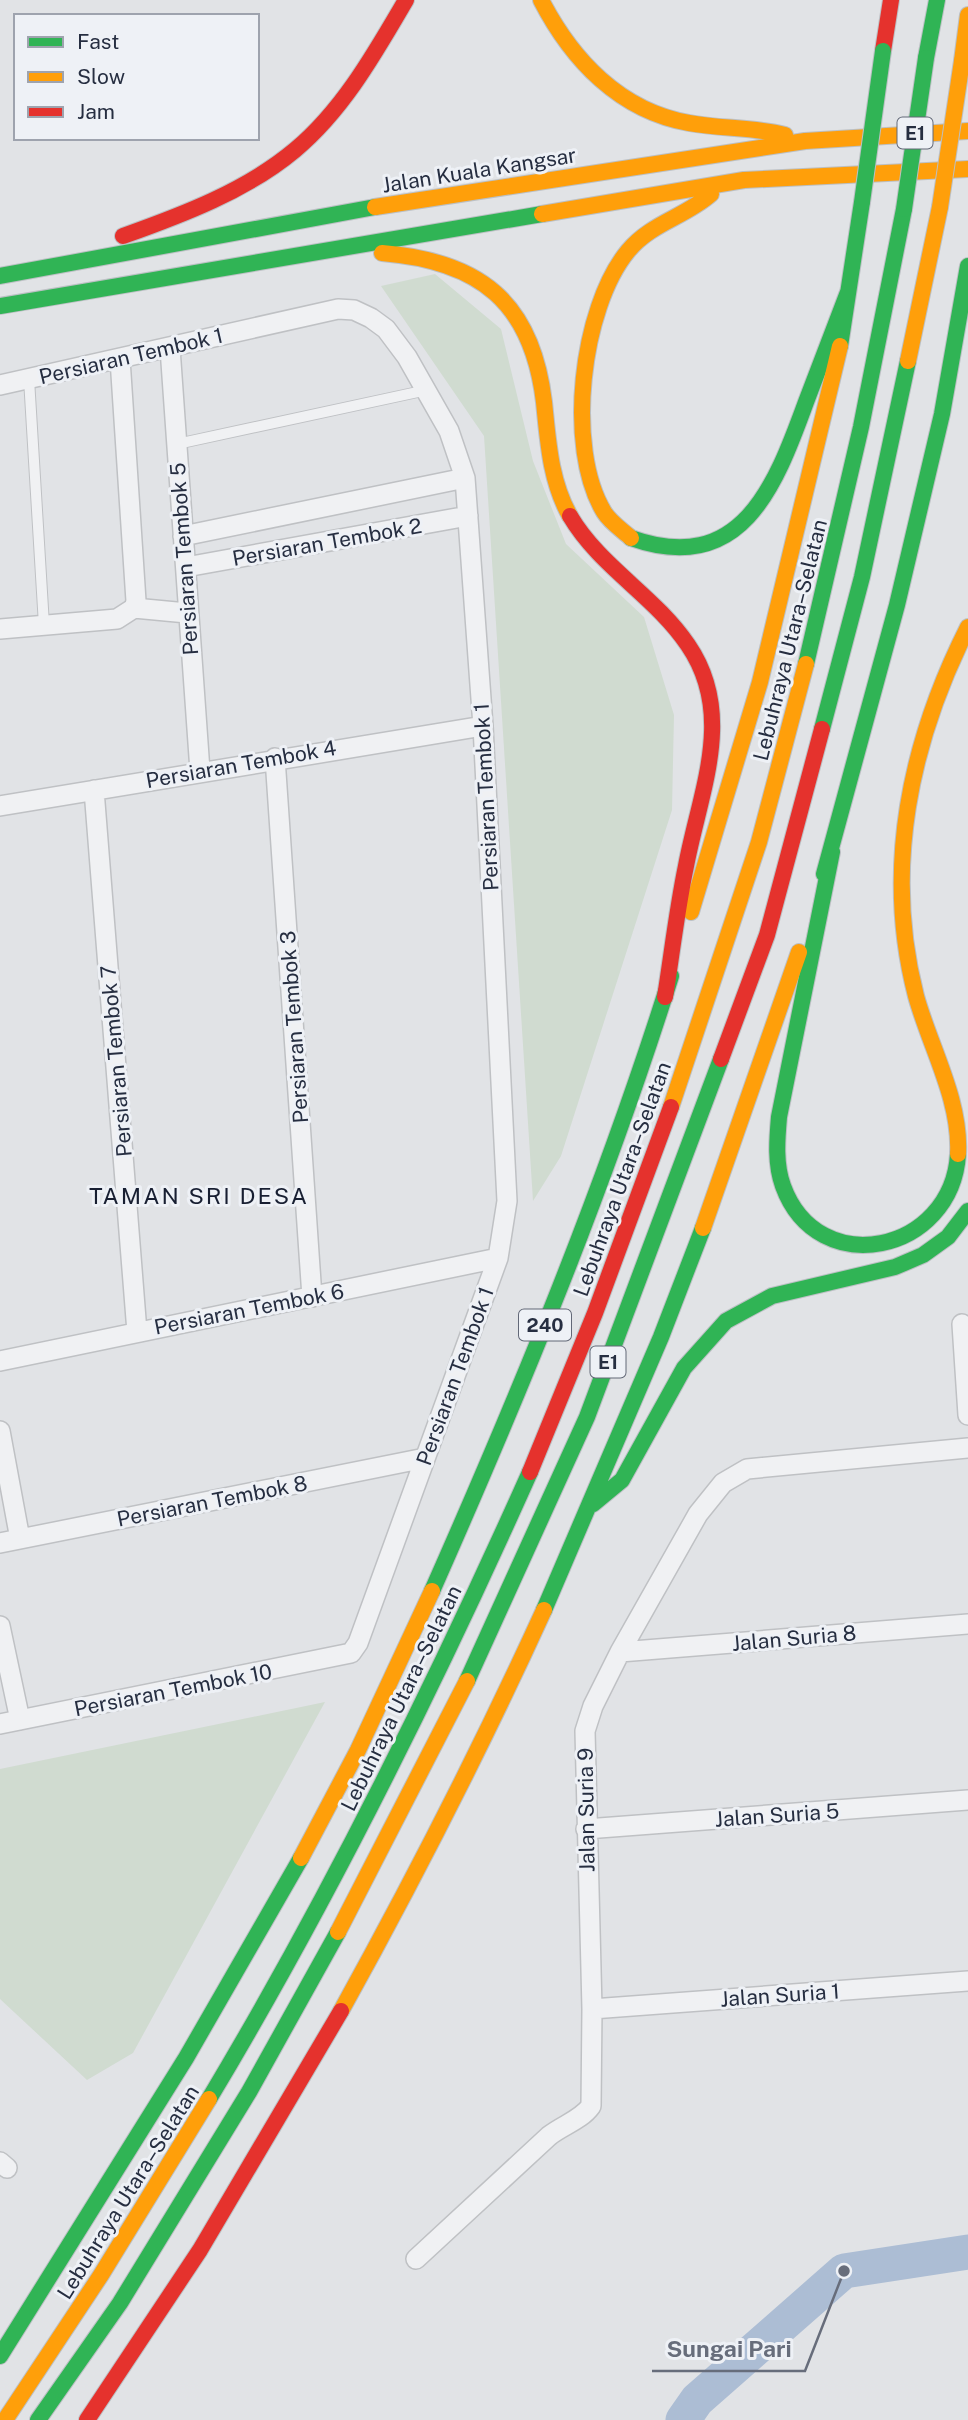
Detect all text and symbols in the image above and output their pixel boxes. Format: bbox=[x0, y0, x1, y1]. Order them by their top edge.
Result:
legend bbox=[14, 14, 259, 140]
text: Fast bbox=[77, 29, 119, 54]
text: Slow bbox=[77, 64, 125, 89]
text: Jam bbox=[77, 99, 115, 124]
road number: E1 bbox=[898, 118, 932, 148]
street label: Jalan Kuala Kangsar bbox=[380, 142, 578, 198]
street label: Persiaran Tembok 1 bbox=[36, 323, 226, 389]
street label: Persiaran Tembok 5 bbox=[165, 462, 203, 656]
street label: Persiaran Tembok 2 bbox=[230, 513, 424, 571]
street label: Lebuhraya Utara–Selatan bbox=[748, 517, 832, 763]
street label: Persiaran Tembok 1 bbox=[469, 702, 503, 892]
street label: Persiaran Tembok 4 bbox=[144, 735, 338, 793]
street label: Persiaran Tembok 3 bbox=[275, 930, 313, 1124]
street label: Persiaran Tembok 7 bbox=[95, 964, 137, 1158]
street label: Lebuhraya Utara–Selatan bbox=[568, 1058, 676, 1300]
district label: TAMAN SRI DESA bbox=[89, 1182, 309, 1209]
street label: Persiaran Tembok 6 bbox=[152, 1278, 346, 1340]
street label: Persiaran Tembok 1 bbox=[411, 1283, 499, 1469]
road number: 240 bbox=[519, 1310, 571, 1340]
road number: E1 bbox=[590, 1346, 626, 1378]
street label: Persiaran Tembok 8 bbox=[115, 1470, 309, 1532]
street label: Lebuhraya Utara–Selatan bbox=[335, 1581, 467, 1815]
street label: Jalan Suria 8 bbox=[731, 1620, 857, 1656]
street label: Persiaran Tembok 10 bbox=[72, 1659, 274, 1721]
street label: Jalan Suria 9 bbox=[572, 1748, 600, 1872]
street label: Jalan Suria 5 bbox=[714, 1798, 840, 1832]
street label: Jalan Suria 1 bbox=[719, 1978, 841, 2012]
street label: Lebuhraya Utara–Selatan bbox=[52, 2080, 204, 2304]
callout: Sungai Pari bbox=[652, 2327, 805, 2371]
text: Sungai Pari bbox=[666, 2335, 792, 2362]

